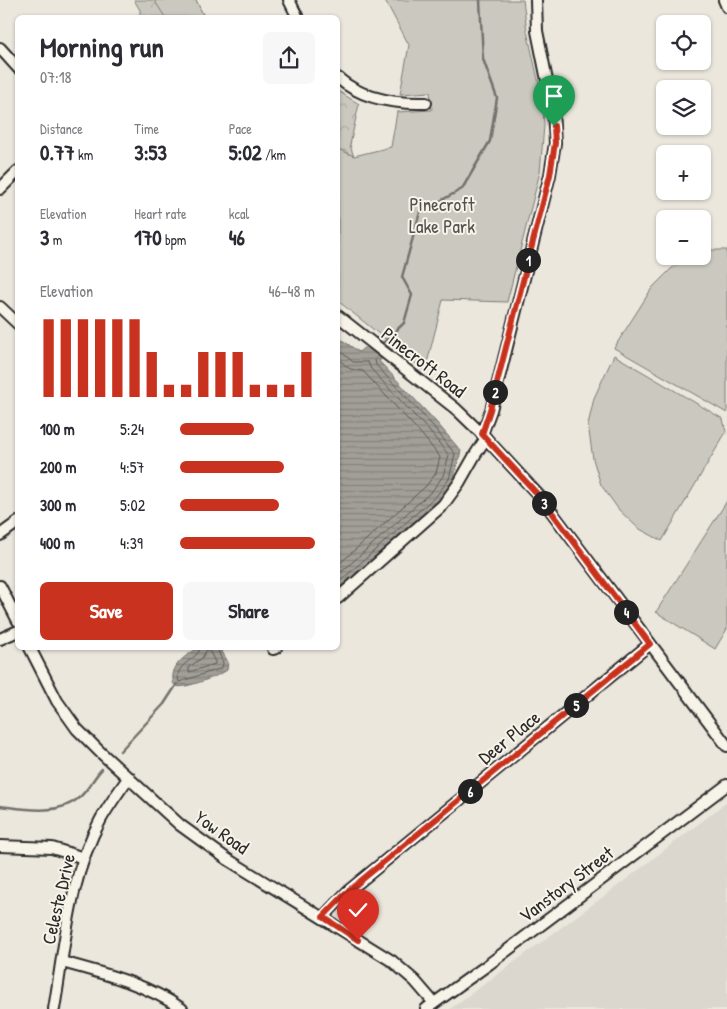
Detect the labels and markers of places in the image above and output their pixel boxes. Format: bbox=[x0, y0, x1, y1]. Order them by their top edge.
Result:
pin bbox=[533, 75, 575, 126]
pin: 1 bbox=[516, 248, 540, 272]
pin: 2 bbox=[482, 380, 508, 404]
pin: 3 bbox=[532, 490, 556, 516]
pin: 4 bbox=[614, 600, 638, 624]
pin: 5 bbox=[564, 692, 588, 718]
pin: 6 bbox=[458, 778, 482, 804]
pin bbox=[337, 889, 379, 940]

